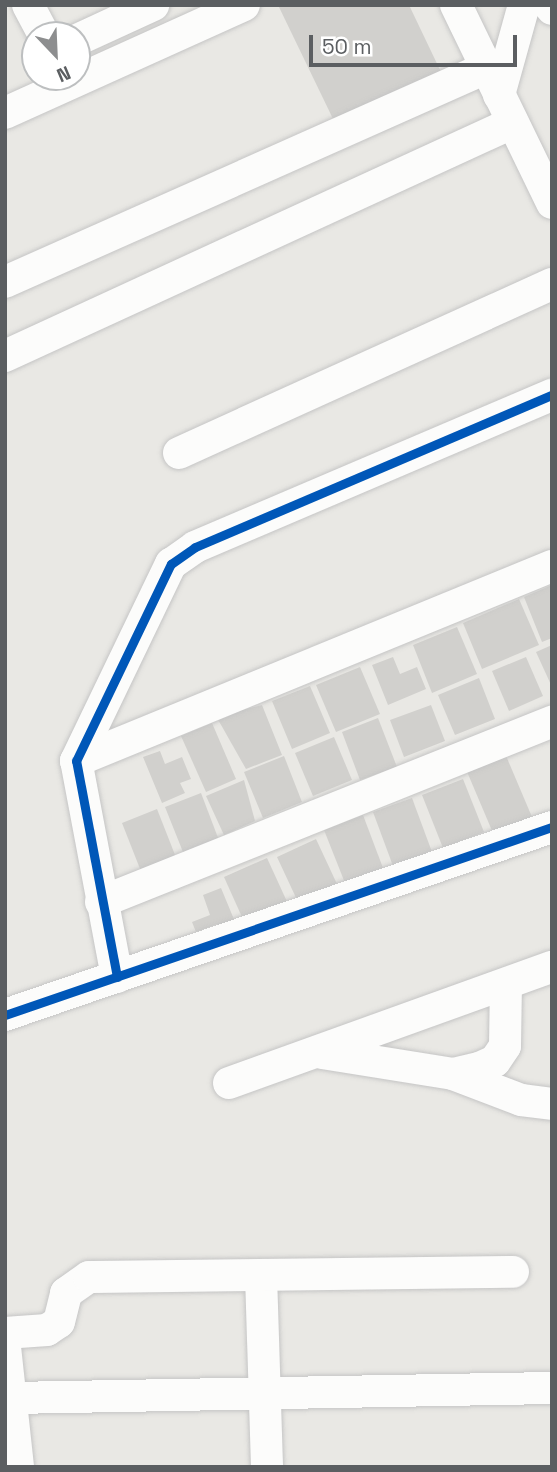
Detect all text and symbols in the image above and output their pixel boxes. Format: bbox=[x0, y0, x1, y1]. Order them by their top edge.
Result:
north arrow bbox=[21, 21, 91, 91]
scale bar bbox=[312, 21, 520, 65]
text: 50 m bbox=[322, 33, 372, 60]
text: N bbox=[53, 60, 74, 88]

